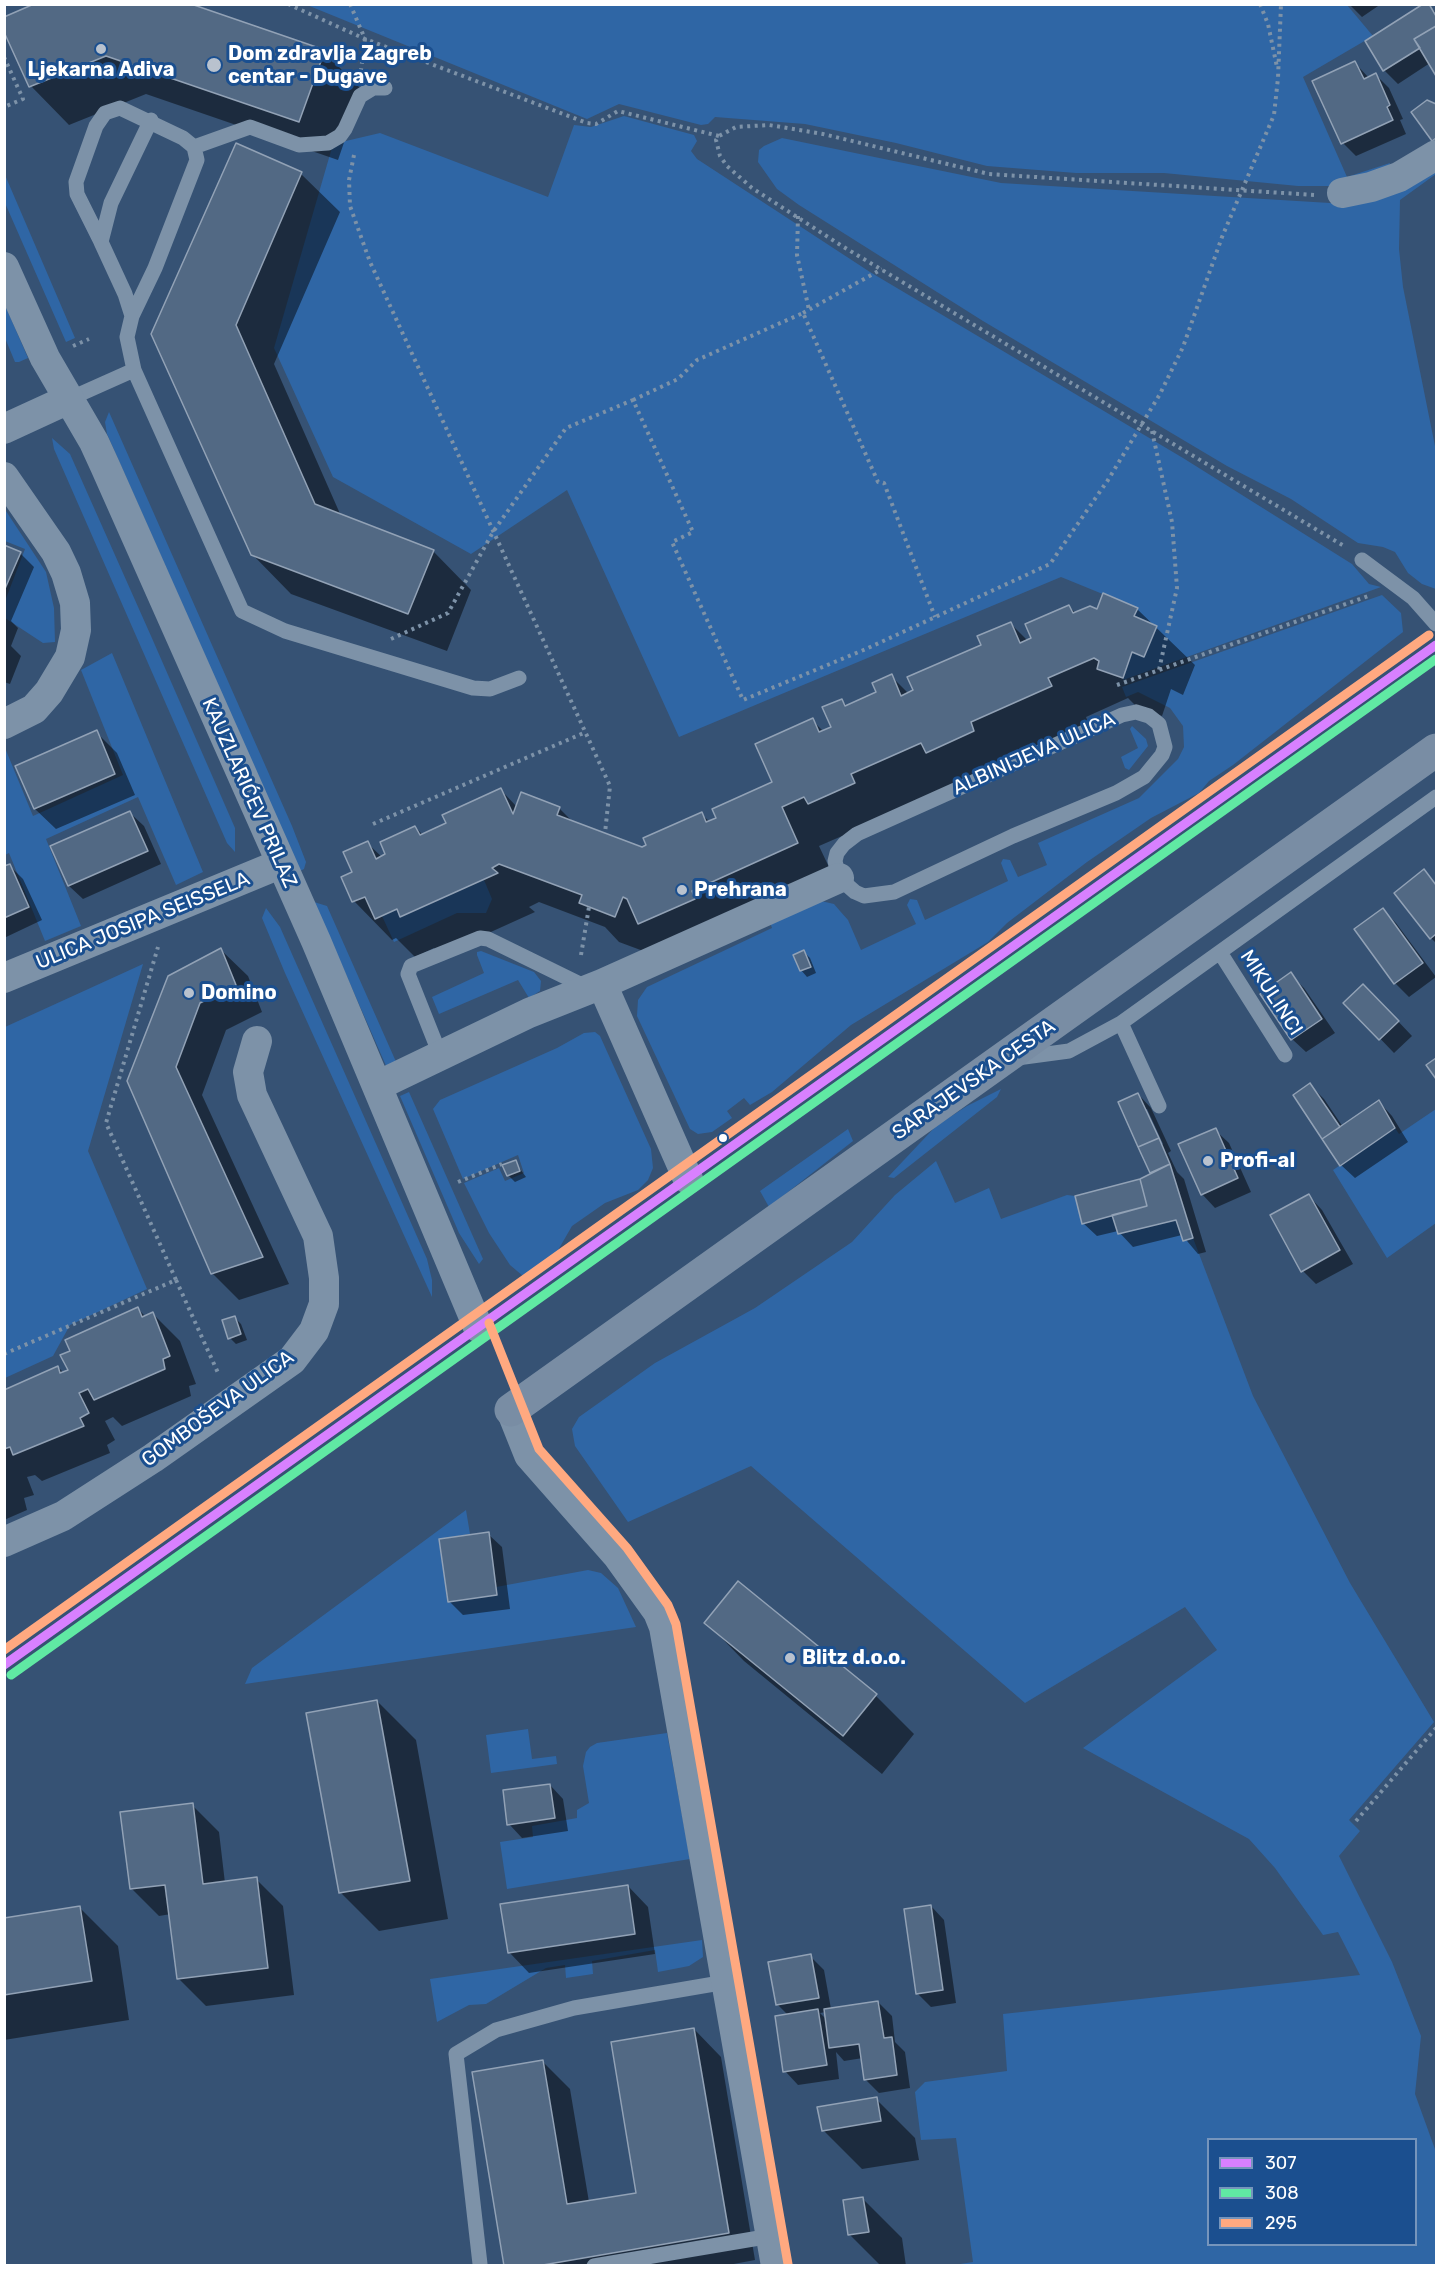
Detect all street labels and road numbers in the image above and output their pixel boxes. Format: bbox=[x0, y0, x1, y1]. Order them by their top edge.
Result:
street label: KAUZLARIĆEV PRILAZ bbox=[196, 694, 302, 892]
street label: ALBINIJEVA ULICA bbox=[949, 707, 1119, 801]
street label: ULICA JOSIPA SEISSELA bbox=[33, 867, 253, 975]
street label: MIKULINCI bbox=[1235, 946, 1307, 1040]
street label: SARAJEVSKA CESTA bbox=[888, 1015, 1060, 1145]
street label: GOMBOŠEVA ULICA bbox=[137, 1346, 299, 1472]

